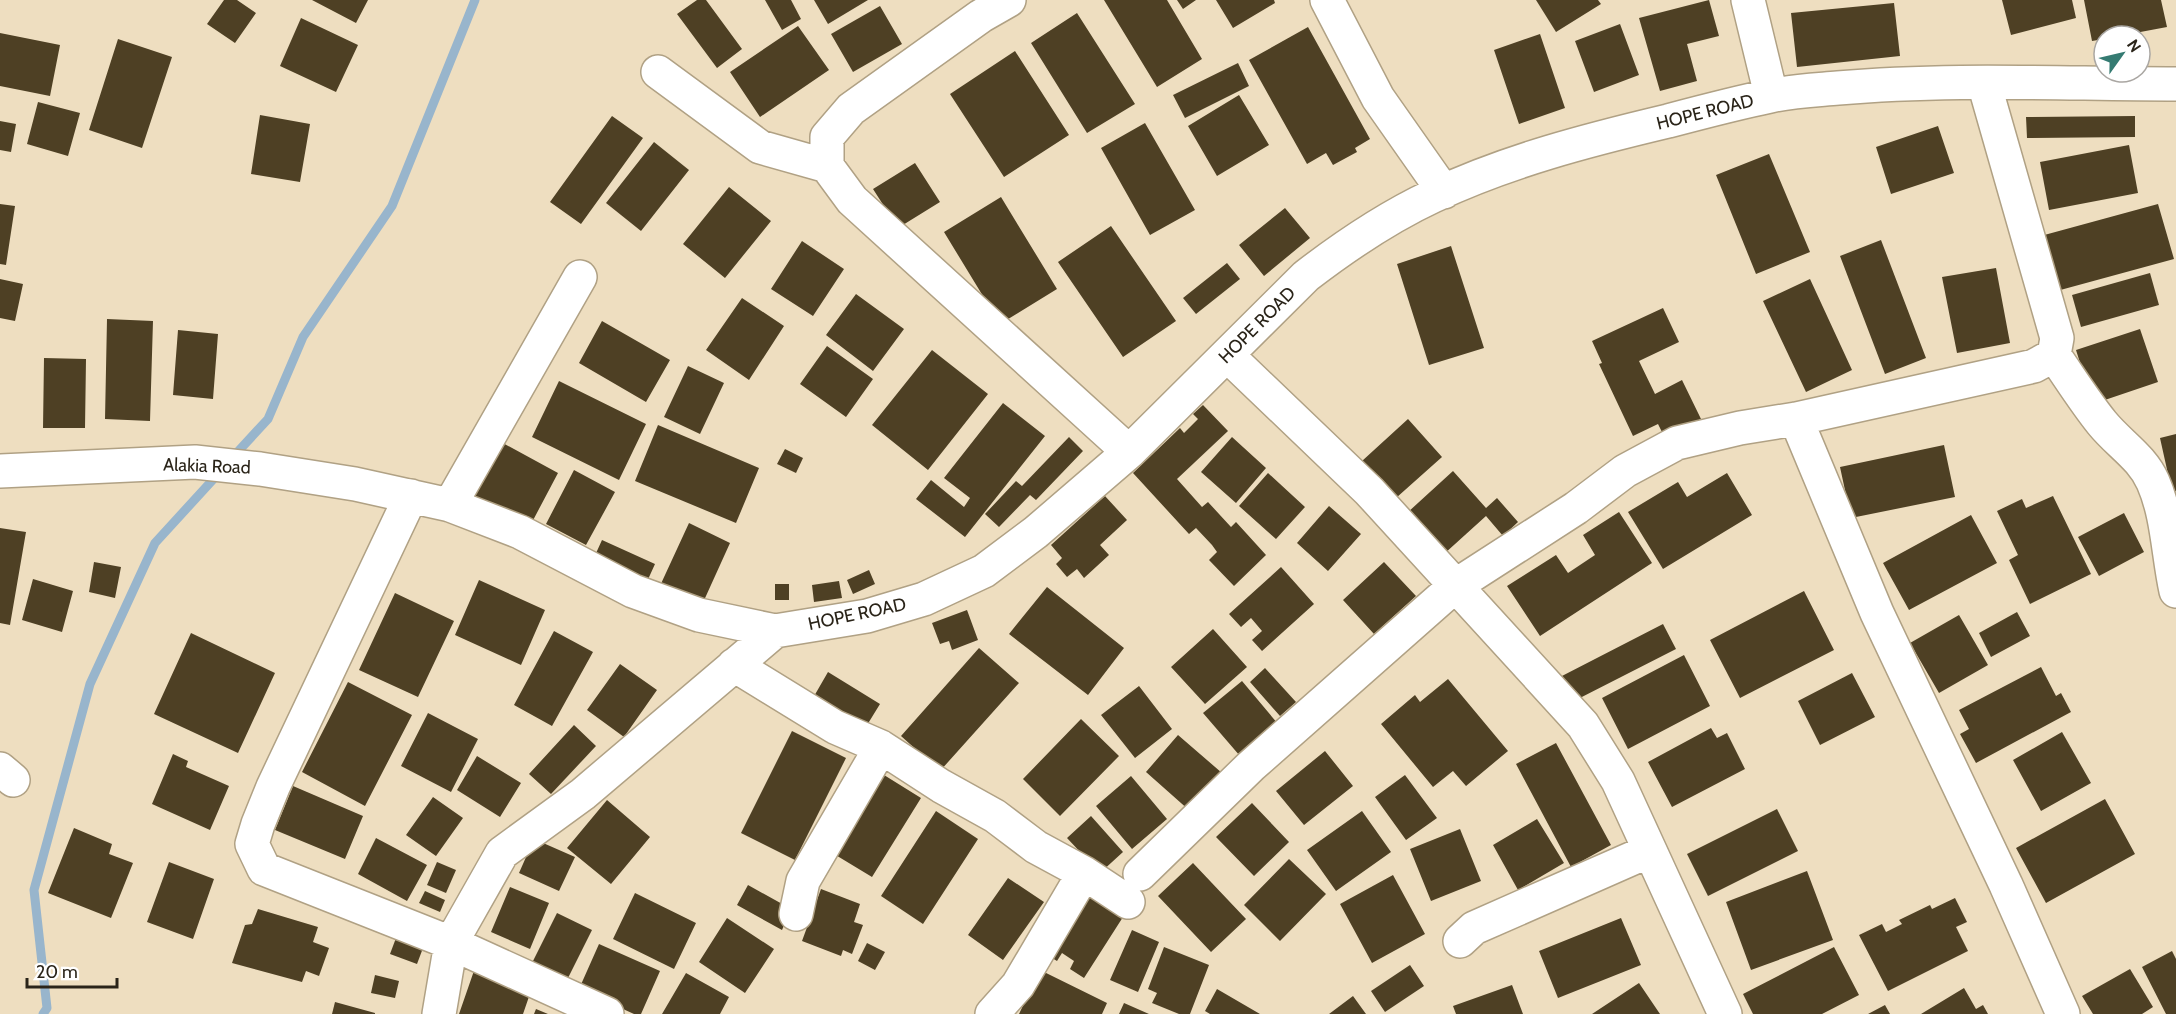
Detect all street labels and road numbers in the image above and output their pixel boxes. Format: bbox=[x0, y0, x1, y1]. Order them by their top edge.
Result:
street label: HOPE ROAD bbox=[1654, 89, 1756, 135]
street label: HOPE ROAD bbox=[1214, 282, 1300, 368]
street label: Alakia Road bbox=[163, 453, 251, 479]
street label: HOPE ROAD bbox=[806, 593, 908, 635]

